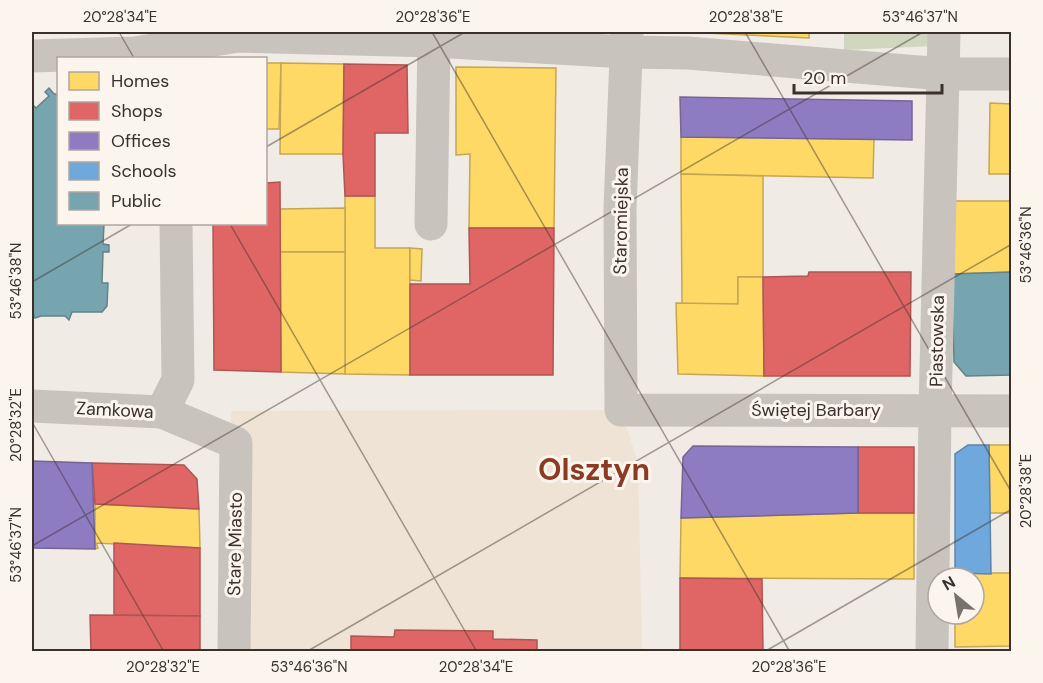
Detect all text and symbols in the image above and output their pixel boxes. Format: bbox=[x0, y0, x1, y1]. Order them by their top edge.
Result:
text: 20°28'34"E bbox=[83, 7, 157, 27]
text: 20°28'36"E bbox=[396, 7, 470, 27]
text: 20°28'38"E bbox=[709, 7, 783, 27]
text: 53°46'37"N bbox=[882, 7, 958, 27]
legend bbox=[57, 57, 267, 225]
scale bar bbox=[794, 57, 942, 95]
text: 20 m bbox=[803, 66, 846, 90]
text: Homes bbox=[111, 69, 169, 93]
text: Shops bbox=[111, 99, 163, 123]
text: Offices bbox=[111, 129, 171, 153]
text: Schools bbox=[111, 159, 176, 183]
street label: Staromiejska bbox=[608, 167, 634, 275]
text: Public bbox=[111, 189, 162, 213]
text: 53°46'36"N bbox=[1016, 206, 1036, 284]
text: 53°46'38"N bbox=[6, 243, 26, 319]
street label: Piastowska bbox=[924, 295, 950, 387]
text: 20°28'32"E bbox=[6, 388, 26, 462]
street label: Zamkowa bbox=[76, 396, 154, 424]
street label: Świętej Barbary bbox=[751, 398, 881, 422]
district label: Olsztyn bbox=[538, 450, 650, 489]
text: 20°28'38"E bbox=[1016, 454, 1036, 528]
street label: Stare Miasto bbox=[222, 492, 248, 596]
text: 53°46'37"N bbox=[6, 507, 26, 583]
north arrow bbox=[926, 566, 986, 626]
text: N bbox=[938, 571, 959, 595]
text: 20°28'32"E bbox=[126, 657, 200, 677]
text: 53°46'36"N bbox=[270, 657, 348, 677]
text: 20°28'34"E bbox=[439, 657, 513, 677]
text: 20°28'36"E bbox=[752, 657, 826, 677]

